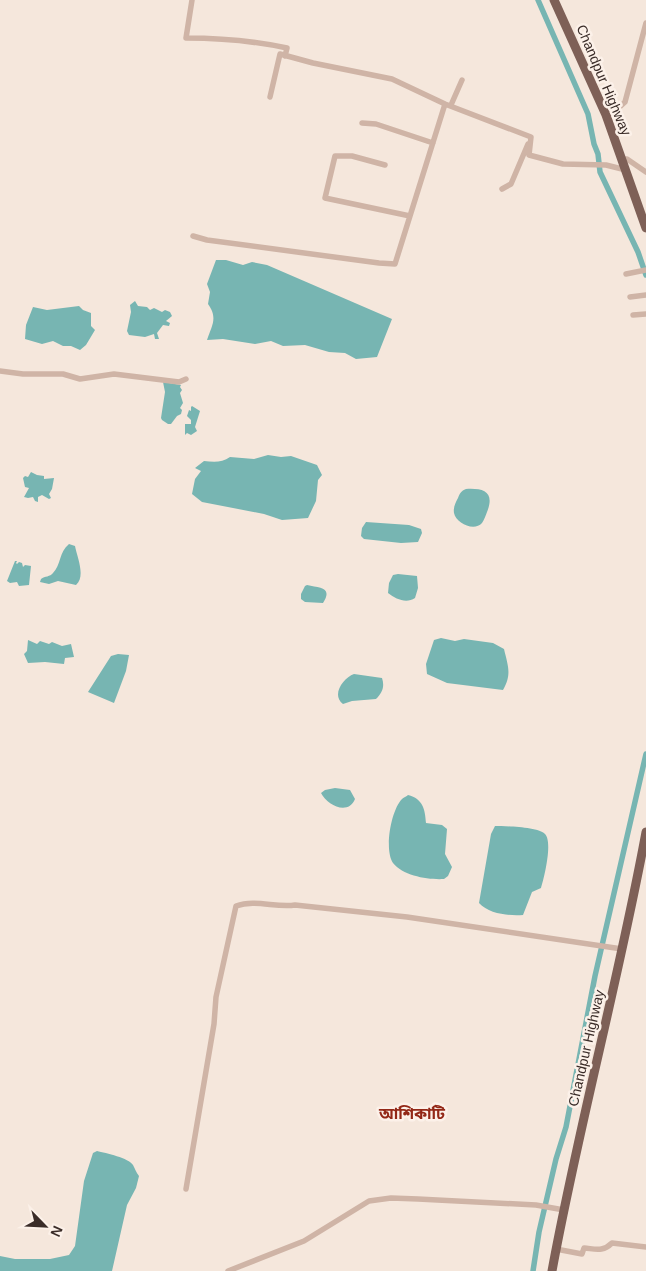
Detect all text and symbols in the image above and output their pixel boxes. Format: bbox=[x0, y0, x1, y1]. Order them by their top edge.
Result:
street label: Chandpur Highway bbox=[573, 22, 635, 138]
street label: Chandpur Highway bbox=[565, 988, 607, 1108]
district label: আশিকাটি bbox=[378, 1104, 446, 1122]
north arrow bbox=[20, 1201, 70, 1251]
text: N bbox=[48, 1223, 66, 1239]

